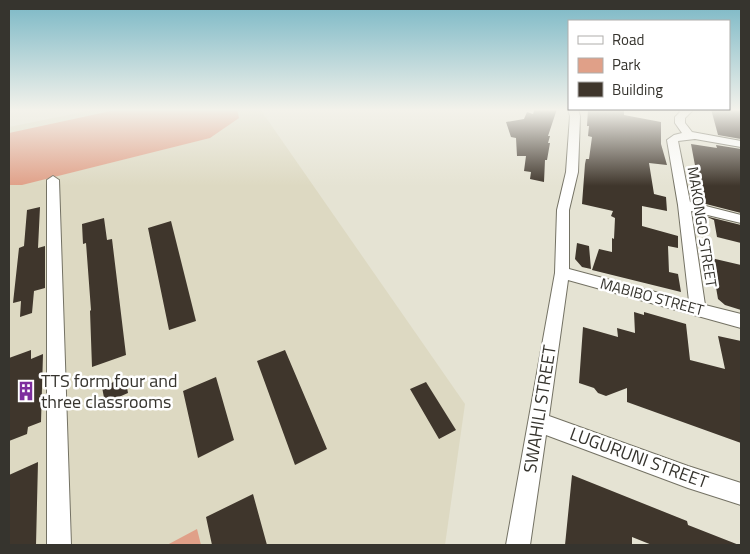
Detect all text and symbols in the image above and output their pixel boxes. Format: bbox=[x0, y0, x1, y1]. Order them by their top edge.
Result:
legend bbox=[568, 20, 730, 110]
text: Road bbox=[612, 28, 644, 51]
text: Park bbox=[612, 53, 641, 76]
text: Building bbox=[612, 78, 663, 101]
street label: MAKONGO STREET bbox=[682, 165, 723, 289]
street label: MABIBO STREET bbox=[598, 272, 707, 321]
street label: SWAHILI STREET bbox=[516, 342, 563, 475]
place label: TTS form four and three classrooms bbox=[41, 367, 177, 415]
building icon: TTS form four and three classrooms bbox=[15, 380, 37, 402]
street label: LUGURUNI STREET bbox=[566, 420, 713, 495]

